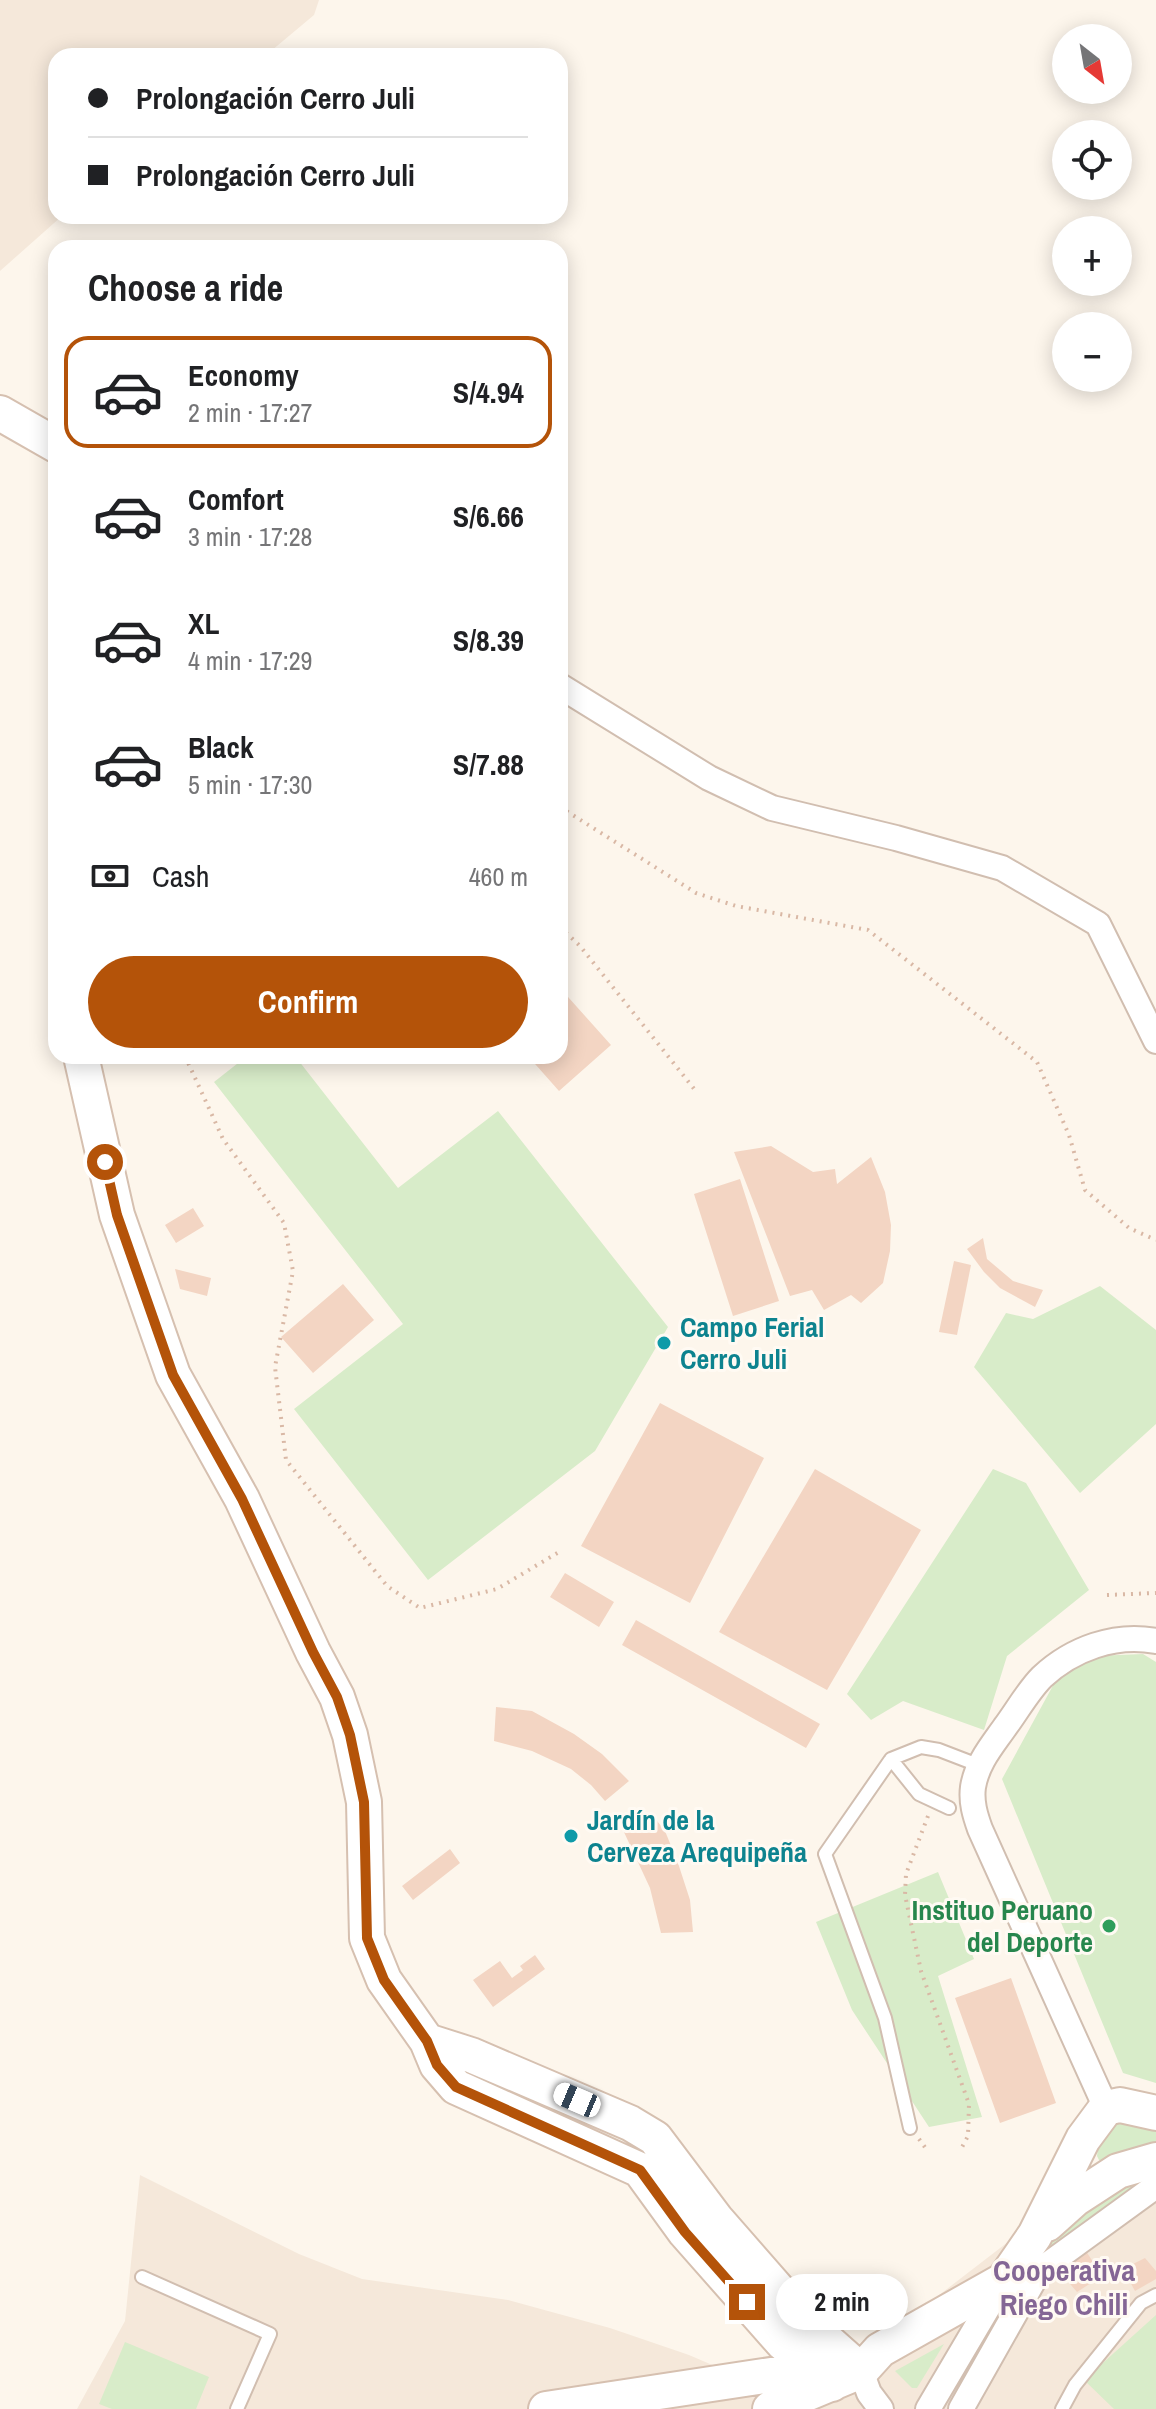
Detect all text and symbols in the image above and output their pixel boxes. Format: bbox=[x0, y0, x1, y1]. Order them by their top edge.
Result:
north arrow bbox=[1052, 24, 1132, 104]
map controls bbox=[1052, 24, 1132, 392]
text: Prolongación Cerro Juli bbox=[136, 78, 415, 118]
button: locate bbox=[1052, 120, 1132, 200]
text: Prolongación Cerro Juli bbox=[136, 155, 415, 195]
button: + bbox=[1052, 216, 1132, 296]
text: Choose a ride bbox=[88, 264, 283, 312]
button: − bbox=[1052, 312, 1132, 392]
text: Economy bbox=[188, 355, 299, 395]
icon: car bbox=[92, 356, 164, 428]
text: S/4.94 bbox=[453, 372, 524, 412]
text: 2 min · 17:27 bbox=[188, 395, 312, 430]
text: Comfort bbox=[188, 479, 284, 519]
icon: car bbox=[92, 480, 164, 552]
text: S/6.66 bbox=[453, 496, 524, 536]
text: 3 min · 17:28 bbox=[188, 519, 312, 554]
text: XL bbox=[188, 603, 219, 643]
icon: car bbox=[92, 604, 164, 676]
text: S/8.39 bbox=[453, 620, 524, 660]
text: 4 min · 17:29 bbox=[188, 643, 312, 678]
text: Black bbox=[188, 727, 254, 767]
icon: car bbox=[92, 728, 164, 800]
text: S/7.88 bbox=[453, 744, 524, 784]
text: 5 min · 17:30 bbox=[188, 767, 312, 802]
icon: cash bbox=[88, 854, 132, 898]
text: Cash bbox=[152, 856, 209, 896]
text: 460 m bbox=[469, 859, 528, 894]
button: Confirm bbox=[88, 956, 528, 1048]
route start bbox=[87, 1144, 123, 1180]
place label: Campo Ferial Cerro Juli bbox=[680, 1308, 824, 1378]
marker: Campo Ferial Cerro Juli bbox=[655, 1334, 673, 1352]
place label: Jardín de la Cerveza Arequipeña bbox=[587, 1801, 807, 1871]
marker: Jardín de la Cerveza Arequipeña bbox=[562, 1827, 580, 1845]
place label: Instituo Peruano del Deporte bbox=[912, 1891, 1093, 1961]
marker: Instituo Peruano del Deporte bbox=[1100, 1917, 1118, 1935]
car bbox=[550, 2080, 604, 2120]
district label: Cooperativa Riego Chili bbox=[993, 2250, 1135, 2324]
callout: 2 min bbox=[775, 2274, 907, 2330]
route end bbox=[729, 2284, 765, 2320]
text: 2 min bbox=[814, 2284, 870, 2319]

